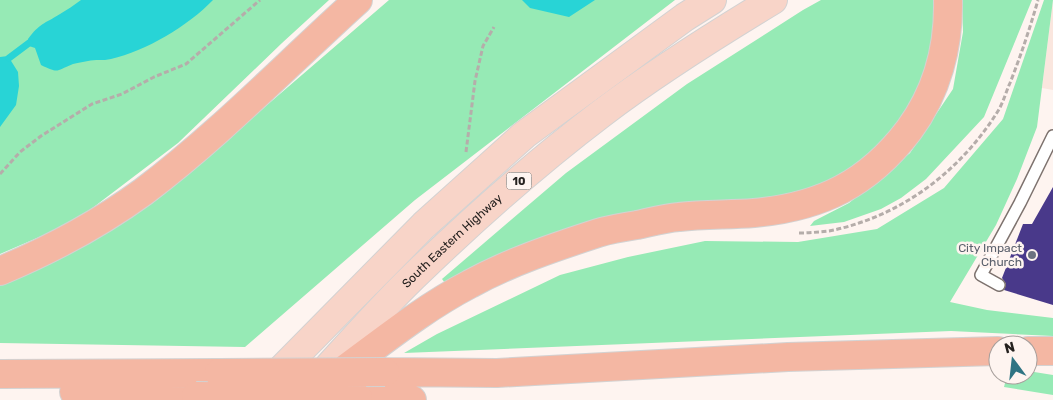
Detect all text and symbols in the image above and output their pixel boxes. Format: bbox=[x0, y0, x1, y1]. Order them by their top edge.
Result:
road number: 10 bbox=[506, 172, 532, 190]
street label: South Eastern Highway bbox=[399, 191, 505, 291]
place label: City Impact Church bbox=[958, 241, 1022, 269]
marker: City Impact Church bbox=[1026, 249, 1038, 261]
north arrow bbox=[988, 335, 1038, 385]
text: N bbox=[1003, 338, 1017, 357]

